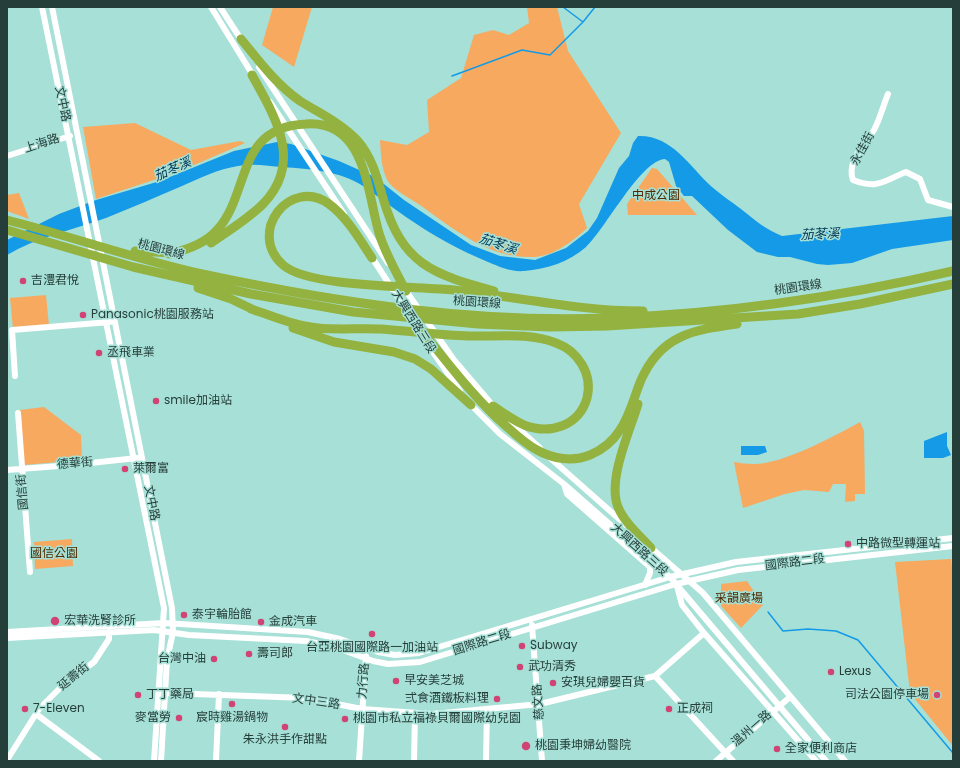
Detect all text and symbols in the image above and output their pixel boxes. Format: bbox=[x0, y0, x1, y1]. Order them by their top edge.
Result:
street label: 文中路 bbox=[51, 85, 73, 123]
street label: 永佳街 bbox=[848, 130, 878, 168]
street label: 上海路 bbox=[23, 132, 61, 156]
water label: 茄苳溪 bbox=[152, 155, 194, 185]
park label: 中成公園 bbox=[632, 189, 680, 203]
water label: 茄苳溪 bbox=[800, 227, 840, 243]
water label: 茄苳溪 bbox=[477, 232, 519, 258]
street label: 桃園環線 bbox=[136, 237, 186, 263]
place label: 吉澧君悅 bbox=[31, 274, 79, 288]
marker: 吉澧君悅 bbox=[18, 276, 28, 286]
street label: 桃園環線 bbox=[773, 278, 823, 298]
street label: 大興西路三段 bbox=[388, 288, 438, 356]
street label: 桃園環線 bbox=[453, 294, 501, 312]
place label: Panasonic桃園服務站 bbox=[91, 308, 214, 322]
marker: Panasonic桃園服務站 bbox=[78, 310, 88, 320]
place label: 丞飛車業 bbox=[107, 346, 155, 360]
marker: 丞飛車業 bbox=[94, 348, 104, 358]
place label: smile加油站 bbox=[164, 394, 232, 408]
marker: smile加油站 bbox=[151, 396, 161, 406]
street label: 德華街 bbox=[56, 455, 94, 473]
place label: 萊爾富 bbox=[133, 462, 169, 476]
marker: 萊爾富 bbox=[120, 464, 130, 474]
street label: 國信街 bbox=[14, 473, 32, 511]
street label: 文中路 bbox=[140, 484, 162, 522]
street label: 大興西路三段 bbox=[607, 521, 671, 579]
place label: 中路微型轉運站 bbox=[856, 537, 940, 551]
marker: 中路微型轉運站 bbox=[843, 539, 853, 549]
park label: 國信公園 bbox=[30, 547, 78, 561]
street label: 國際路二段 bbox=[764, 552, 826, 574]
park label: 采韻廣場 bbox=[715, 592, 763, 606]
place label: 泰宇輪胎館 bbox=[192, 608, 252, 622]
marker: 泰宇輪胎館 bbox=[179, 610, 189, 620]
place label: 宏華洗腎診所 bbox=[64, 614, 136, 628]
marker: 宏華洗腎診所 bbox=[49, 615, 61, 627]
place label: 金成汽車 bbox=[269, 615, 317, 629]
marker: 金成汽車 bbox=[256, 617, 266, 627]
street label: 國際路二段 bbox=[451, 627, 513, 659]
marker: 台亞桃園國際路一加油站 bbox=[367, 629, 377, 639]
place label: Subway bbox=[530, 639, 578, 653]
place label: 台亞桃園國際路一加油站 bbox=[306, 641, 438, 655]
marker: Subway bbox=[517, 641, 527, 651]
place label: 壽司郎 bbox=[257, 647, 293, 661]
marker: 壽司郎 bbox=[244, 649, 254, 659]
place label: 台灣中油 bbox=[158, 652, 206, 666]
marker: 台灣中油 bbox=[209, 654, 219, 664]
street label: 延壽街 bbox=[55, 660, 93, 694]
place label: 武功清秀 bbox=[528, 660, 576, 674]
marker: 武功清秀 bbox=[515, 662, 525, 672]
street label: 力行路 bbox=[356, 663, 372, 699]
place label: Lexus bbox=[839, 665, 871, 679]
marker: Lexus bbox=[826, 667, 836, 677]
place label: 早安美芝城 bbox=[404, 674, 464, 688]
marker: 早安美芝城 bbox=[391, 676, 401, 686]
place label: 安琪兒婦嬰百貨 bbox=[561, 676, 645, 690]
marker: 安琪兒婦嬰百貨 bbox=[548, 678, 558, 688]
street label: 慈文路 bbox=[531, 684, 547, 720]
place label: 丁丁藥局 bbox=[146, 688, 194, 702]
place label: 司法公園停車場 bbox=[845, 688, 929, 702]
marker: 丁丁藥局 bbox=[133, 690, 143, 700]
marker: 司法公園停車場 bbox=[932, 690, 942, 700]
street label: 文中三路 bbox=[291, 692, 341, 712]
place label: 弍食酒鐵板料理 bbox=[405, 692, 489, 706]
marker: 弍食酒鐵板料理 bbox=[492, 694, 502, 704]
marker: 宸時雞湯鍋物 bbox=[227, 699, 237, 709]
place label: 7-Eleven bbox=[33, 702, 85, 716]
place label: 正成祠 bbox=[677, 702, 713, 716]
marker: 7-Eleven bbox=[20, 704, 30, 714]
marker: 正成祠 bbox=[664, 704, 674, 714]
street label: 溫州一路 bbox=[729, 708, 775, 750]
place label: 麥當勞 bbox=[135, 711, 171, 725]
place label: 宸時雞湯鍋物 bbox=[196, 711, 268, 725]
place label: 桃園市私立福祿貝爾國際幼兒園 bbox=[353, 712, 521, 726]
marker: 麥當勞 bbox=[174, 713, 184, 723]
marker: 桃園市私立福祿貝爾國際幼兒園 bbox=[340, 714, 350, 724]
marker: 朱永洪手作甜點 bbox=[280, 722, 290, 732]
place label: 朱永洪手作甜點 bbox=[243, 733, 327, 747]
place label: 桃園秉坤婦幼醫院 bbox=[535, 739, 631, 753]
marker: 桃園秉坤婦幼醫院 bbox=[520, 740, 532, 752]
place label: 全家便利商店 bbox=[785, 742, 857, 756]
marker: 全家便利商店 bbox=[772, 744, 782, 754]

